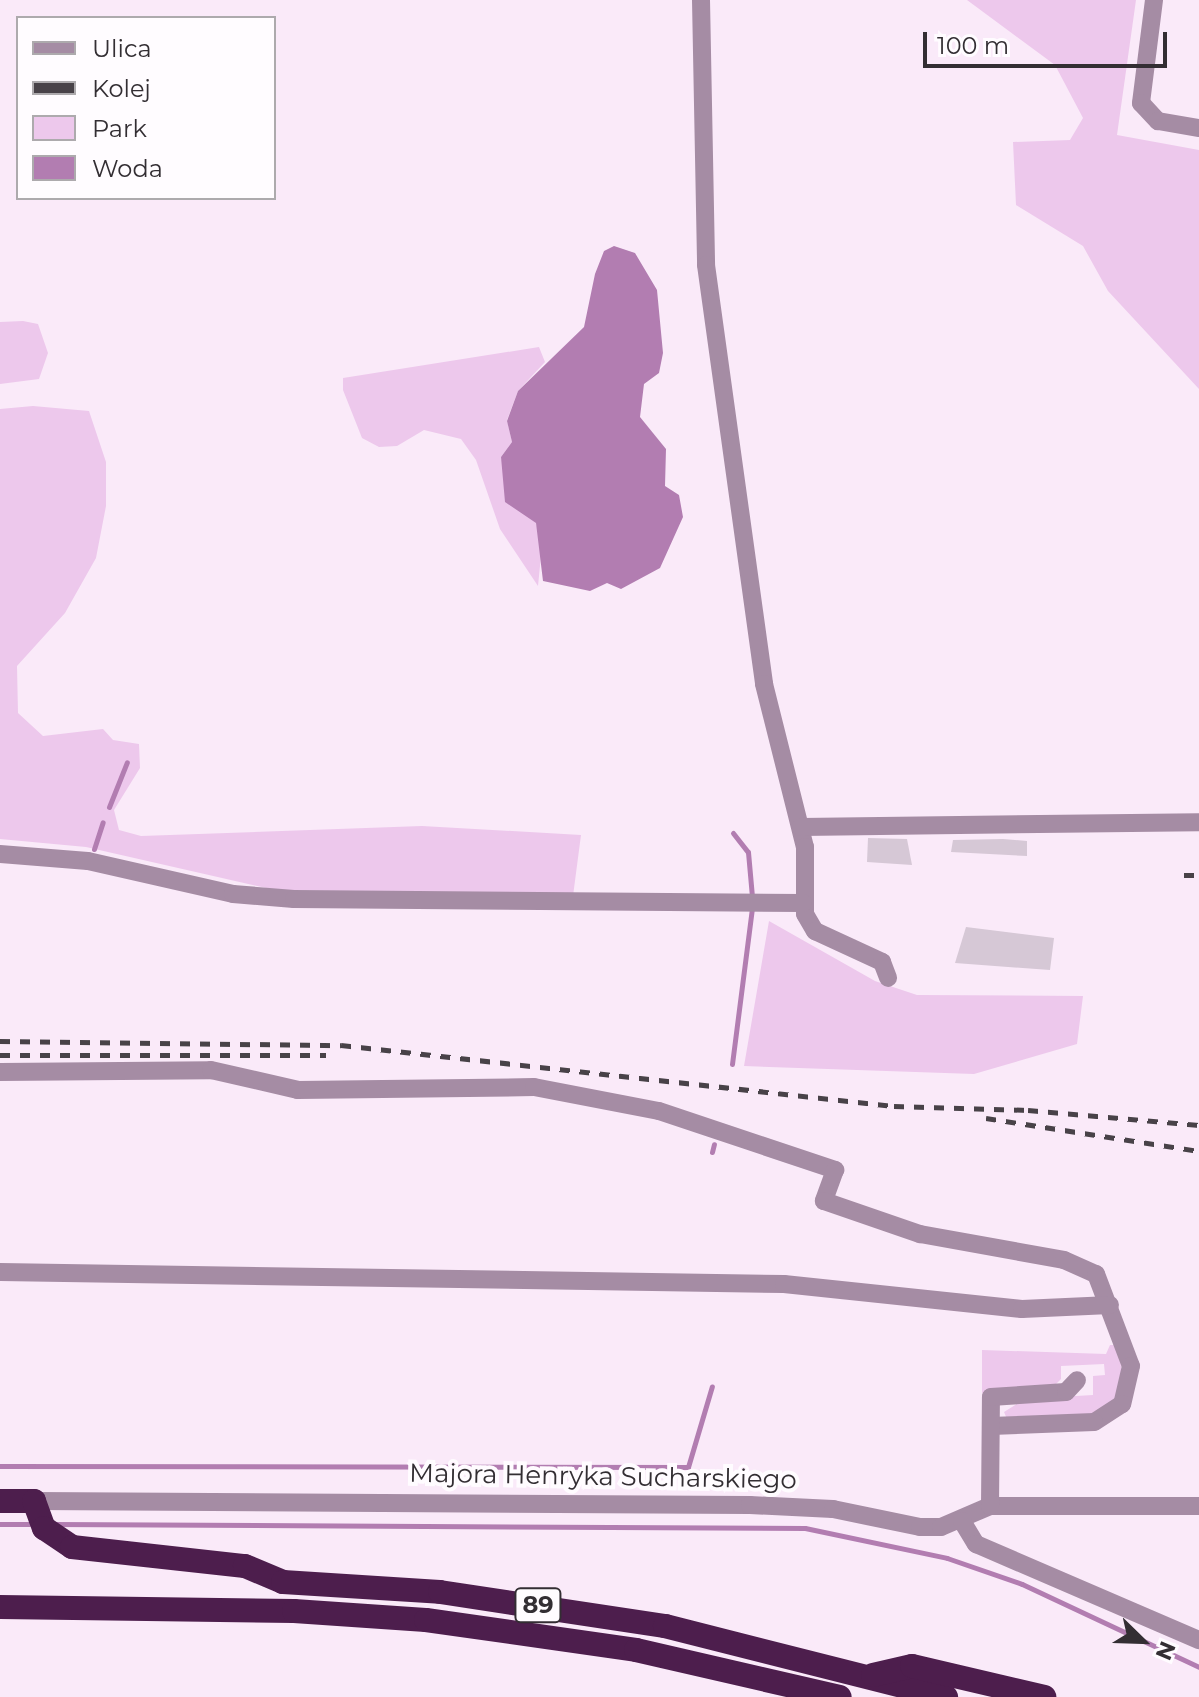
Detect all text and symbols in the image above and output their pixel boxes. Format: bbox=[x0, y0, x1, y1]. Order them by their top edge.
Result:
legend bbox=[16, 16, 276, 200]
scale bar bbox=[927, 16, 1171, 66]
text: 100 m bbox=[937, 31, 1009, 60]
text: Ulica bbox=[92, 34, 152, 63]
text: Kolej bbox=[92, 74, 151, 103]
text: Park bbox=[92, 114, 147, 143]
text: Woda bbox=[92, 154, 163, 183]
street label: Majora Henryka Sucharskiego bbox=[409, 1458, 797, 1496]
road number: 89 bbox=[514, 1585, 562, 1625]
north arrow bbox=[1103, 1601, 1183, 1681]
text: N bbox=[1150, 1637, 1181, 1664]

